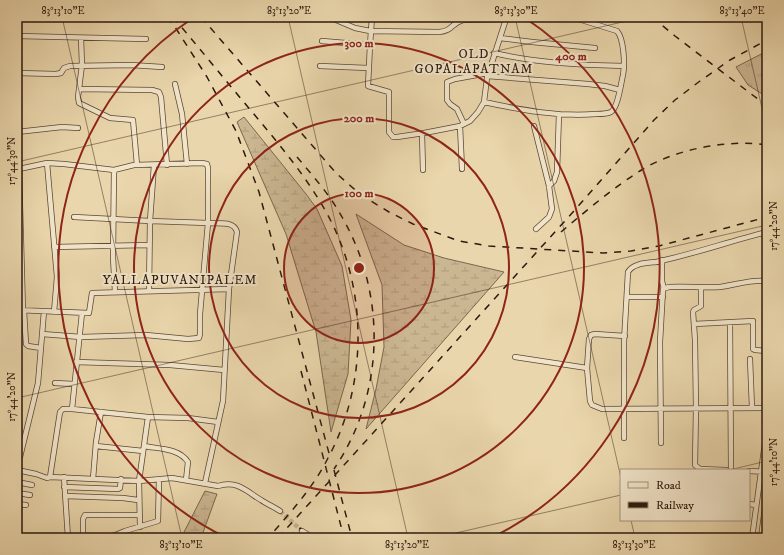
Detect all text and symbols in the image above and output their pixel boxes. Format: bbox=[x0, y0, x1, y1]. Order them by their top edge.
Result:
text: 83°13'10"E bbox=[42, 5, 84, 17]
text: 83°13'20"E bbox=[267, 5, 311, 17]
text: 83°13'30"E bbox=[494, 5, 538, 17]
text: 83°13'40"E bbox=[719, 5, 765, 17]
text: 300 m bbox=[345, 36, 373, 51]
district label: OLD GOPALAPATNAM bbox=[414, 46, 534, 77]
text: 400 m bbox=[554, 49, 587, 64]
text: 200 m bbox=[344, 111, 374, 126]
text: 17°44'30"N bbox=[6, 137, 18, 185]
text: 100 m bbox=[345, 186, 373, 201]
text: 17°44'20"N bbox=[768, 201, 780, 251]
centre of rings bbox=[352, 261, 366, 275]
district label: YALLAPUVANIPALEM bbox=[103, 272, 257, 288]
text: 17°44'20"N bbox=[6, 372, 18, 422]
text: 17°44'10"N bbox=[768, 438, 780, 486]
legend bbox=[620, 469, 750, 521]
text: Road bbox=[656, 478, 681, 493]
text: Railway bbox=[656, 498, 694, 513]
text: 83°13'10"E bbox=[160, 539, 202, 551]
text: 83°13'20"E bbox=[385, 539, 429, 551]
text: 83°13'30"E bbox=[612, 539, 656, 551]

